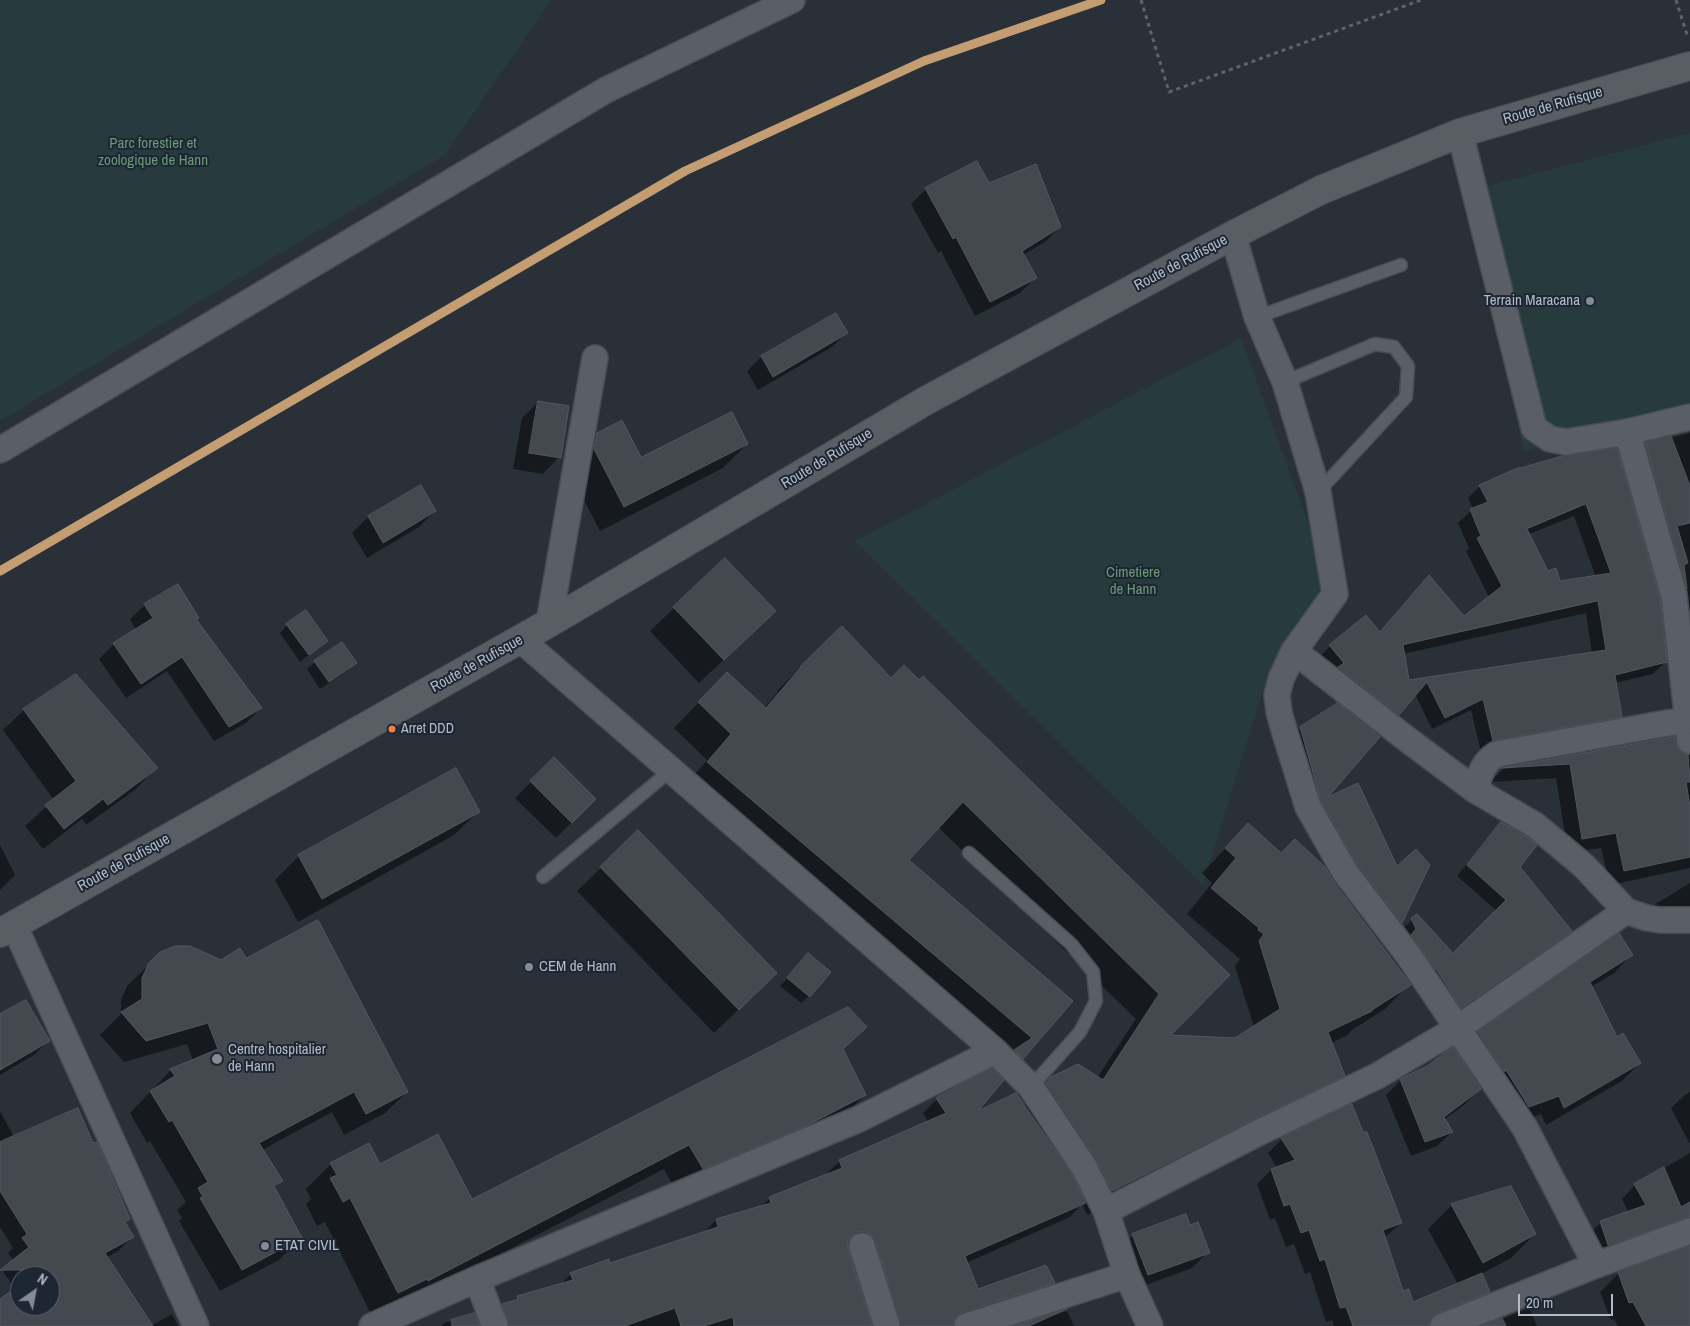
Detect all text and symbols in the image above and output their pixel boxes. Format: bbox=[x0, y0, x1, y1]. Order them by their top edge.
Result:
street label: Route de Rufisque bbox=[1501, 83, 1605, 129]
park label: Parc forestier et zoologique de Hann bbox=[98, 135, 208, 170]
street label: Route de Rufisque bbox=[1131, 231, 1231, 295]
place label: Terrain Maracana bbox=[1484, 292, 1580, 310]
marker: Terrain Maracana bbox=[1584, 295, 1596, 307]
street label: Route de Rufisque bbox=[778, 425, 876, 493]
park label: Cimetiere de Hann bbox=[1106, 564, 1160, 599]
street label: Route de Rufisque bbox=[428, 631, 526, 697]
place label: Arret DDD bbox=[401, 721, 454, 737]
marker: Arret DDD bbox=[387, 724, 397, 734]
street label: Route de Rufisque bbox=[75, 830, 173, 896]
place label: CEM de Hann bbox=[539, 958, 616, 976]
marker: CEM de Hann bbox=[523, 961, 535, 973]
place label: Centre hospitalier de Hann bbox=[228, 1041, 326, 1076]
marker: Centre hospitalier de Hann bbox=[210, 1052, 224, 1066]
place label: ETAT CIVIL bbox=[275, 1237, 339, 1255]
marker: ETAT CIVIL bbox=[259, 1240, 271, 1252]
north arrow bbox=[10, 1266, 60, 1316]
text: N bbox=[34, 1269, 51, 1289]
scale bar bbox=[1520, 1284, 1615, 1316]
text: 20 m bbox=[1526, 1292, 1553, 1313]

